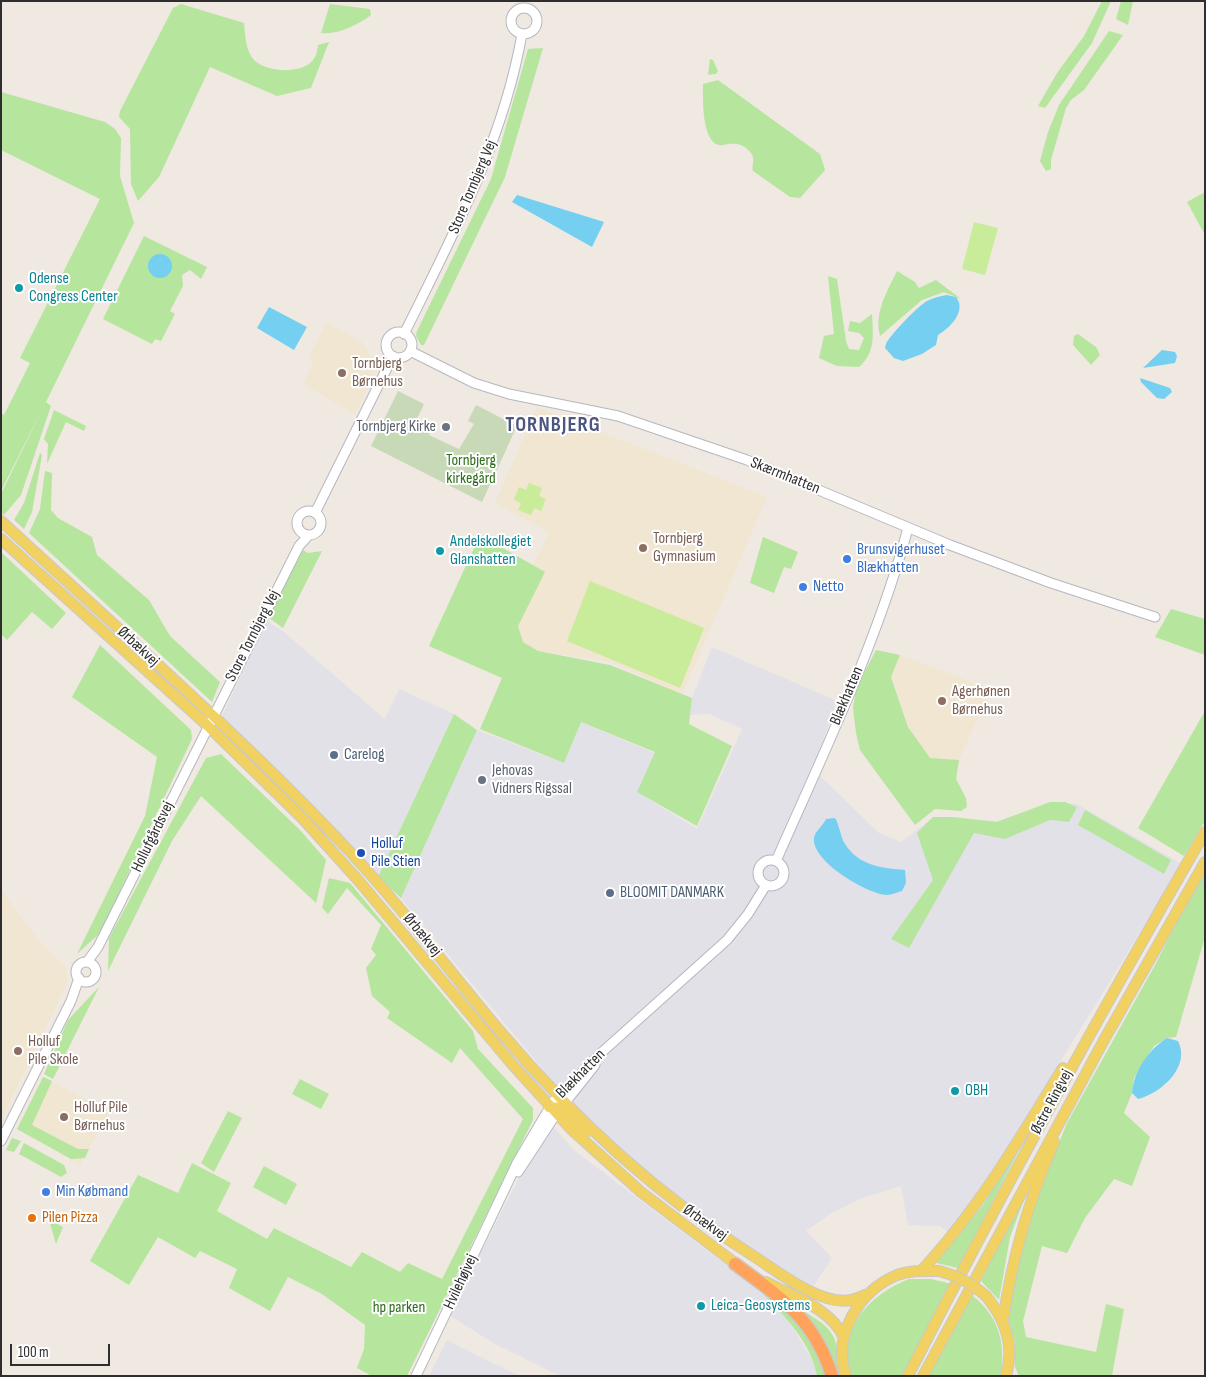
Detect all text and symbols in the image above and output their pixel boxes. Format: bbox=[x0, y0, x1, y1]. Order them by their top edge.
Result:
street label: Store Tornbjerg Vej bbox=[445, 137, 501, 237]
place label: Odense Congress Center bbox=[29, 269, 118, 307]
marker: Odense Congress Center bbox=[13, 282, 25, 294]
place label: Tornbjerg Børnehus bbox=[352, 354, 403, 392]
marker: Tornbjerg Børnehus bbox=[336, 367, 348, 379]
district label: TORNBJERG bbox=[504, 413, 602, 439]
place label: Tornbjerg Kirke bbox=[356, 417, 436, 437]
marker: Tornbjerg Kirke bbox=[440, 421, 452, 433]
park label: Tornbjerg kirkegård bbox=[446, 451, 496, 489]
street label: Skærmhatten bbox=[747, 453, 823, 499]
place label: Tornbjerg Gymnasium bbox=[653, 529, 716, 567]
place label: Andelskollegiet Glanshatten bbox=[450, 532, 531, 570]
place label: Brunsvigerhuset Blækhatten bbox=[857, 540, 945, 578]
marker: Tornbjerg Gymnasium bbox=[637, 542, 649, 554]
marker: Andelskollegiet Glanshatten bbox=[434, 545, 446, 557]
marker: Brunsvigerhuset Blækhatten bbox=[841, 553, 853, 565]
place label: Netto bbox=[813, 577, 844, 597]
marker: Netto bbox=[797, 581, 809, 593]
street label: Store Tornbjerg Vej bbox=[222, 587, 284, 685]
street label: Ørbækvej bbox=[113, 623, 163, 671]
street label: Blækhatten bbox=[826, 664, 868, 728]
place label: Agerhønen Børnehus bbox=[952, 682, 1010, 720]
marker: Agerhønen Børnehus bbox=[936, 695, 948, 707]
place label: Carelog bbox=[344, 745, 384, 765]
marker: Carelog bbox=[328, 749, 340, 761]
place label: Jehovas Vidners Rigssal bbox=[492, 761, 572, 799]
marker: Jehovas Vidners Rigssal bbox=[476, 774, 488, 786]
street label: Hollufgårdsvej bbox=[128, 799, 178, 875]
place label: Holluf Pile Stien bbox=[371, 834, 421, 872]
marker: Holluf Pile Stien bbox=[355, 847, 367, 859]
place label: BLOOMIT DANMARK bbox=[620, 883, 724, 903]
marker: BLOOMIT DANMARK bbox=[604, 887, 616, 899]
street label: Ørbækvej bbox=[399, 909, 445, 961]
place label: Holluf Pile Skole bbox=[28, 1032, 78, 1070]
marker: Holluf Pile Skole bbox=[12, 1045, 24, 1057]
street label: Blækhatten bbox=[552, 1045, 610, 1103]
street label: Østre Ringvej bbox=[1027, 1066, 1077, 1138]
place label: OBH bbox=[965, 1081, 988, 1101]
marker: OBH bbox=[949, 1085, 961, 1097]
place label: Holluf Pile Børnehus bbox=[74, 1098, 128, 1136]
marker: Holluf Pile Børnehus bbox=[58, 1111, 70, 1123]
place label: Min Købmand bbox=[56, 1182, 128, 1202]
marker: Min Købmand bbox=[40, 1186, 52, 1198]
street label: Ørbækvej bbox=[679, 1200, 731, 1246]
place label: Pilen Pizza bbox=[42, 1208, 98, 1228]
marker: Pilen Pizza bbox=[26, 1212, 38, 1224]
street label: Hvilehøjvej bbox=[440, 1251, 482, 1313]
place label: Leica-Geosystems bbox=[711, 1296, 810, 1316]
park label: hp parken bbox=[373, 1298, 425, 1318]
marker: Leica-Geosystems bbox=[695, 1300, 707, 1312]
scale bar bbox=[12, 1334, 112, 1366]
text: 100 m bbox=[18, 1343, 49, 1362]

